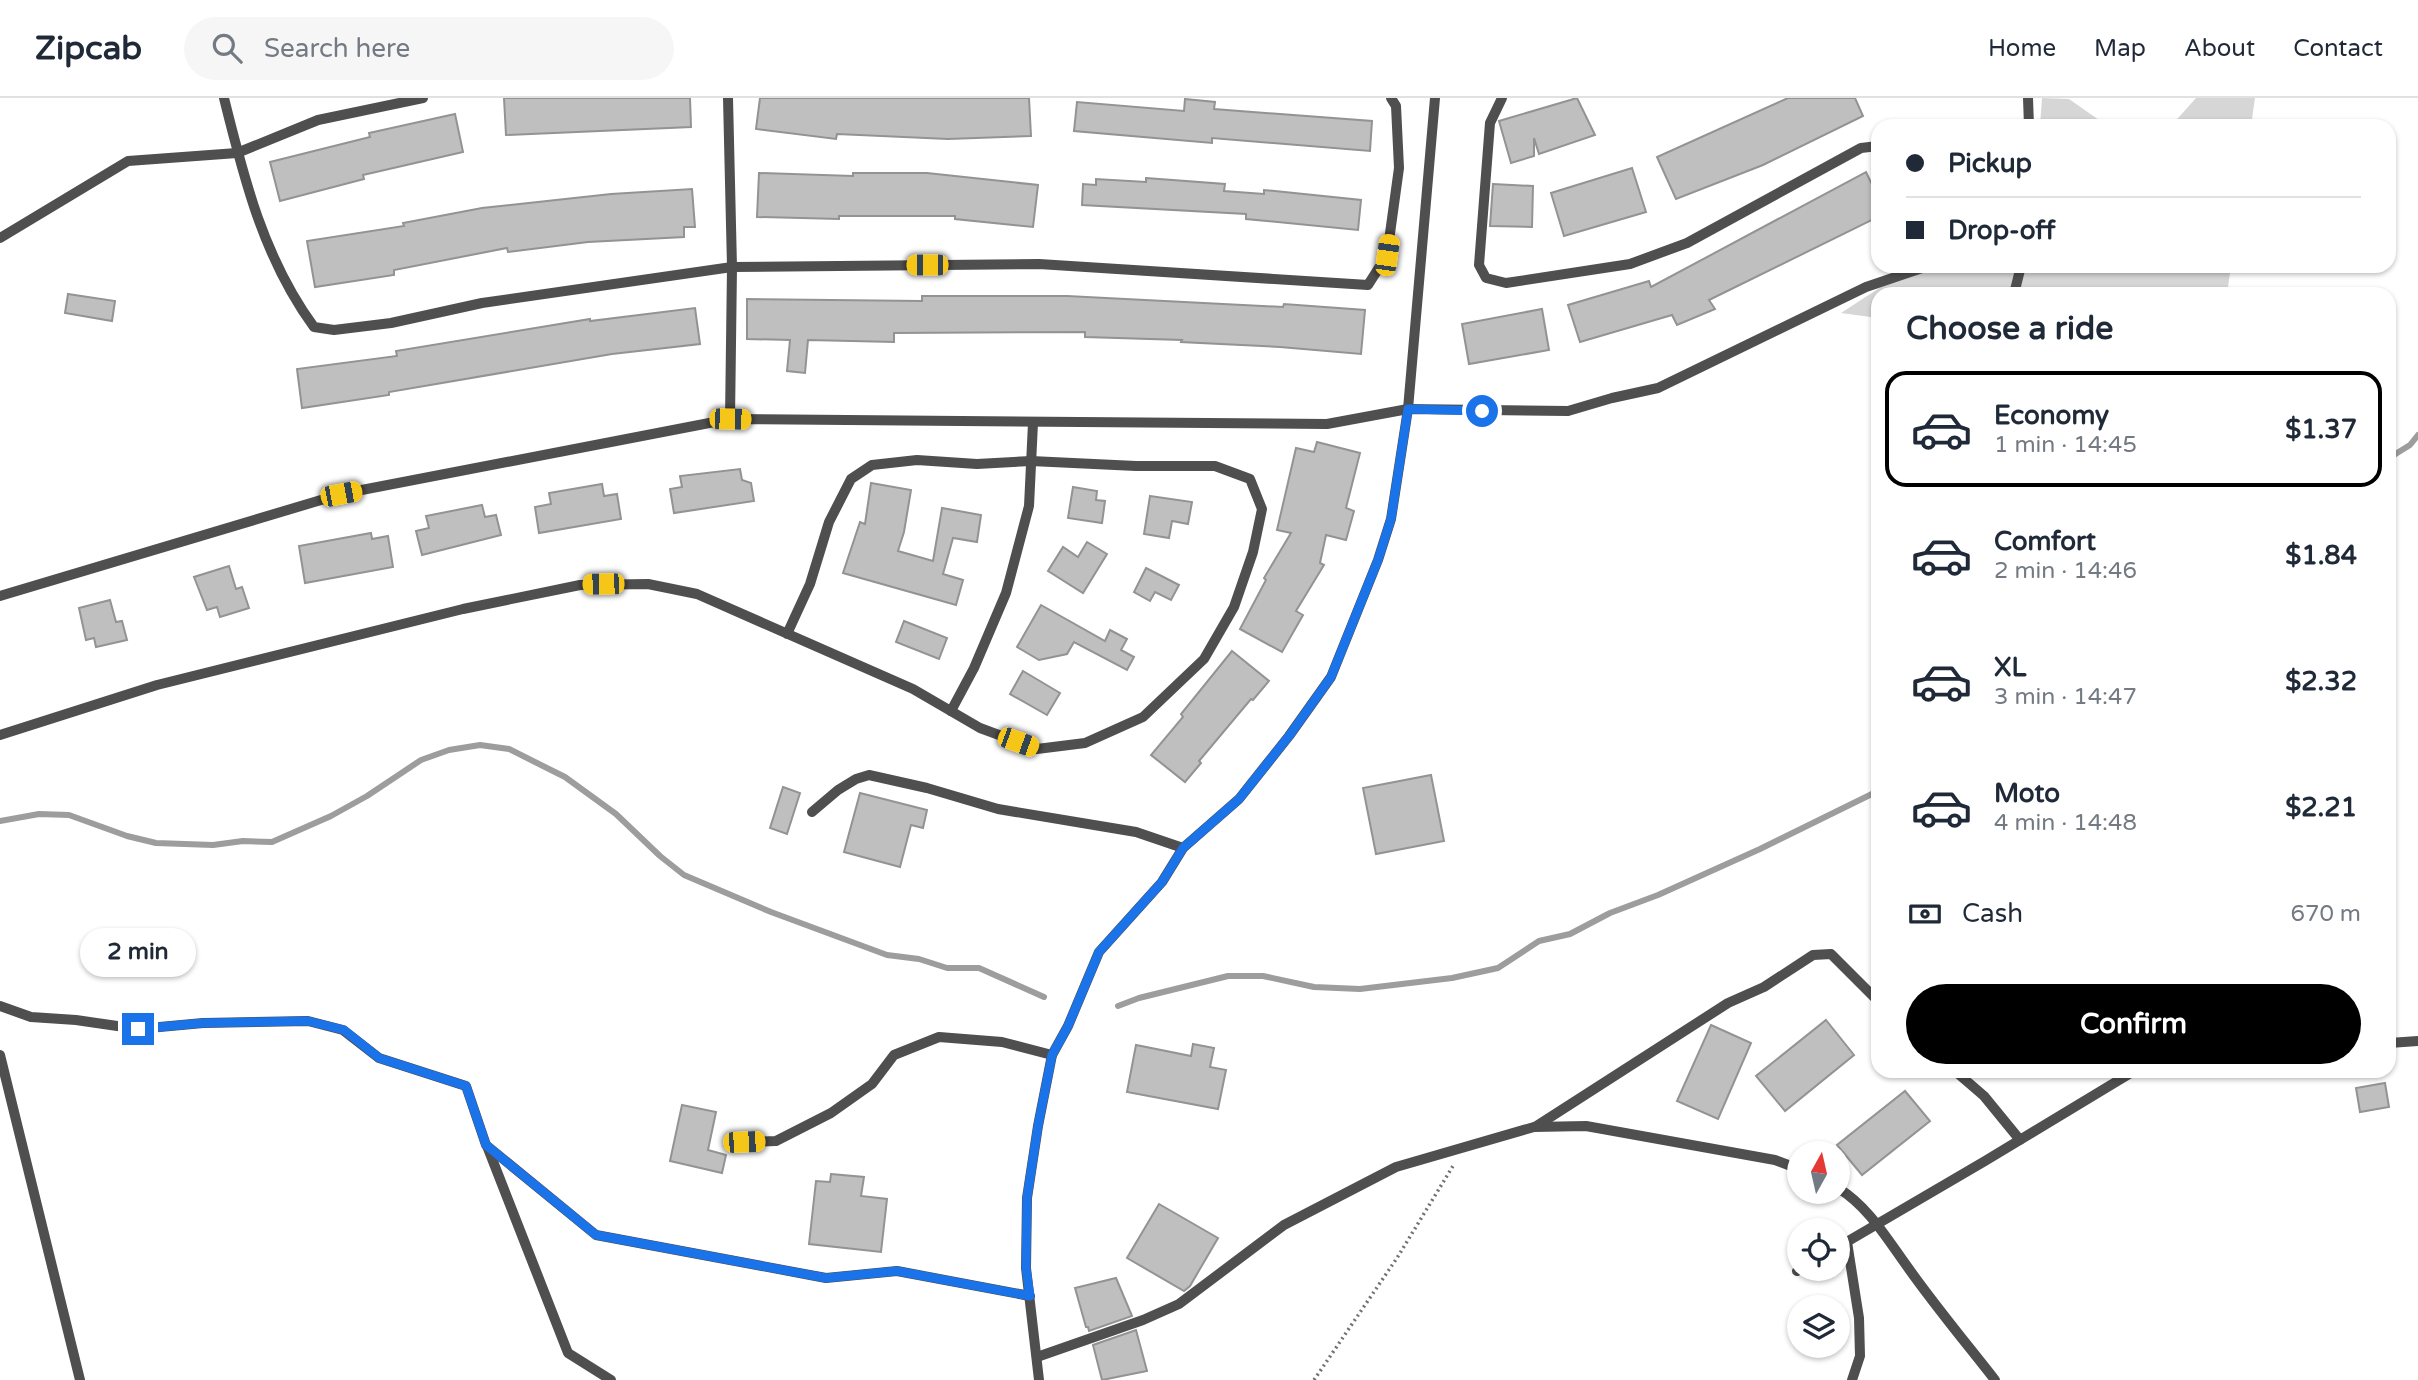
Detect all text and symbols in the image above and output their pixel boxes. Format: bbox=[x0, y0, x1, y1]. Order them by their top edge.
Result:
search box bbox=[184, 17, 674, 80]
text: Zipcab bbox=[35, 29, 142, 68]
icon: search bbox=[208, 29, 246, 67]
text: Search here bbox=[264, 33, 410, 64]
text: Home bbox=[1988, 34, 2056, 63]
text: Map bbox=[2094, 34, 2146, 63]
text: About bbox=[2184, 34, 2255, 63]
text: Contact bbox=[2293, 34, 2383, 63]
text: Pickup bbox=[1948, 148, 2032, 179]
text: Drop-off bbox=[1948, 215, 2055, 246]
car bbox=[1374, 233, 1401, 277]
car bbox=[907, 255, 949, 276]
text: Choose a ride bbox=[1906, 310, 2113, 348]
route start bbox=[1466, 395, 1498, 427]
icon: car bbox=[1910, 398, 1973, 461]
text: Economy bbox=[1994, 400, 2109, 431]
car bbox=[709, 408, 752, 430]
text: $1.37 bbox=[2285, 414, 2357, 445]
text: 1 min · 14:45 bbox=[1994, 431, 2137, 459]
car bbox=[319, 480, 364, 508]
icon: car bbox=[1910, 524, 1973, 587]
text: Comfort bbox=[1994, 526, 2096, 557]
text: $1.84 bbox=[2285, 540, 2357, 571]
text: 2 min · 14:46 bbox=[1994, 557, 2137, 585]
car bbox=[582, 573, 625, 595]
icon: car bbox=[1910, 650, 1973, 713]
text: XL bbox=[1994, 652, 2026, 683]
text: $2.32 bbox=[2285, 666, 2357, 697]
text: 3 min · 14:47 bbox=[1994, 683, 2137, 711]
car bbox=[995, 725, 1042, 759]
icon: car bbox=[1910, 776, 1973, 839]
text: Moto bbox=[1994, 778, 2060, 809]
text: $2.21 bbox=[2285, 792, 2357, 823]
text: 4 min · 14:48 bbox=[1994, 809, 2137, 837]
icon: cash bbox=[1906, 895, 1944, 933]
text: Cash bbox=[1962, 898, 2023, 929]
text: 670 m bbox=[2291, 900, 2361, 928]
callout: 2 min bbox=[80, 928, 196, 976]
text: 2 min bbox=[107, 938, 169, 966]
button: Confirm bbox=[1906, 984, 2361, 1064]
route end bbox=[122, 1013, 154, 1045]
car bbox=[723, 1131, 766, 1153]
north arrow bbox=[1787, 1141, 1850, 1204]
map controls bbox=[1787, 1141, 1850, 1358]
button: locate bbox=[1787, 1218, 1850, 1281]
button: layers bbox=[1787, 1295, 1850, 1358]

